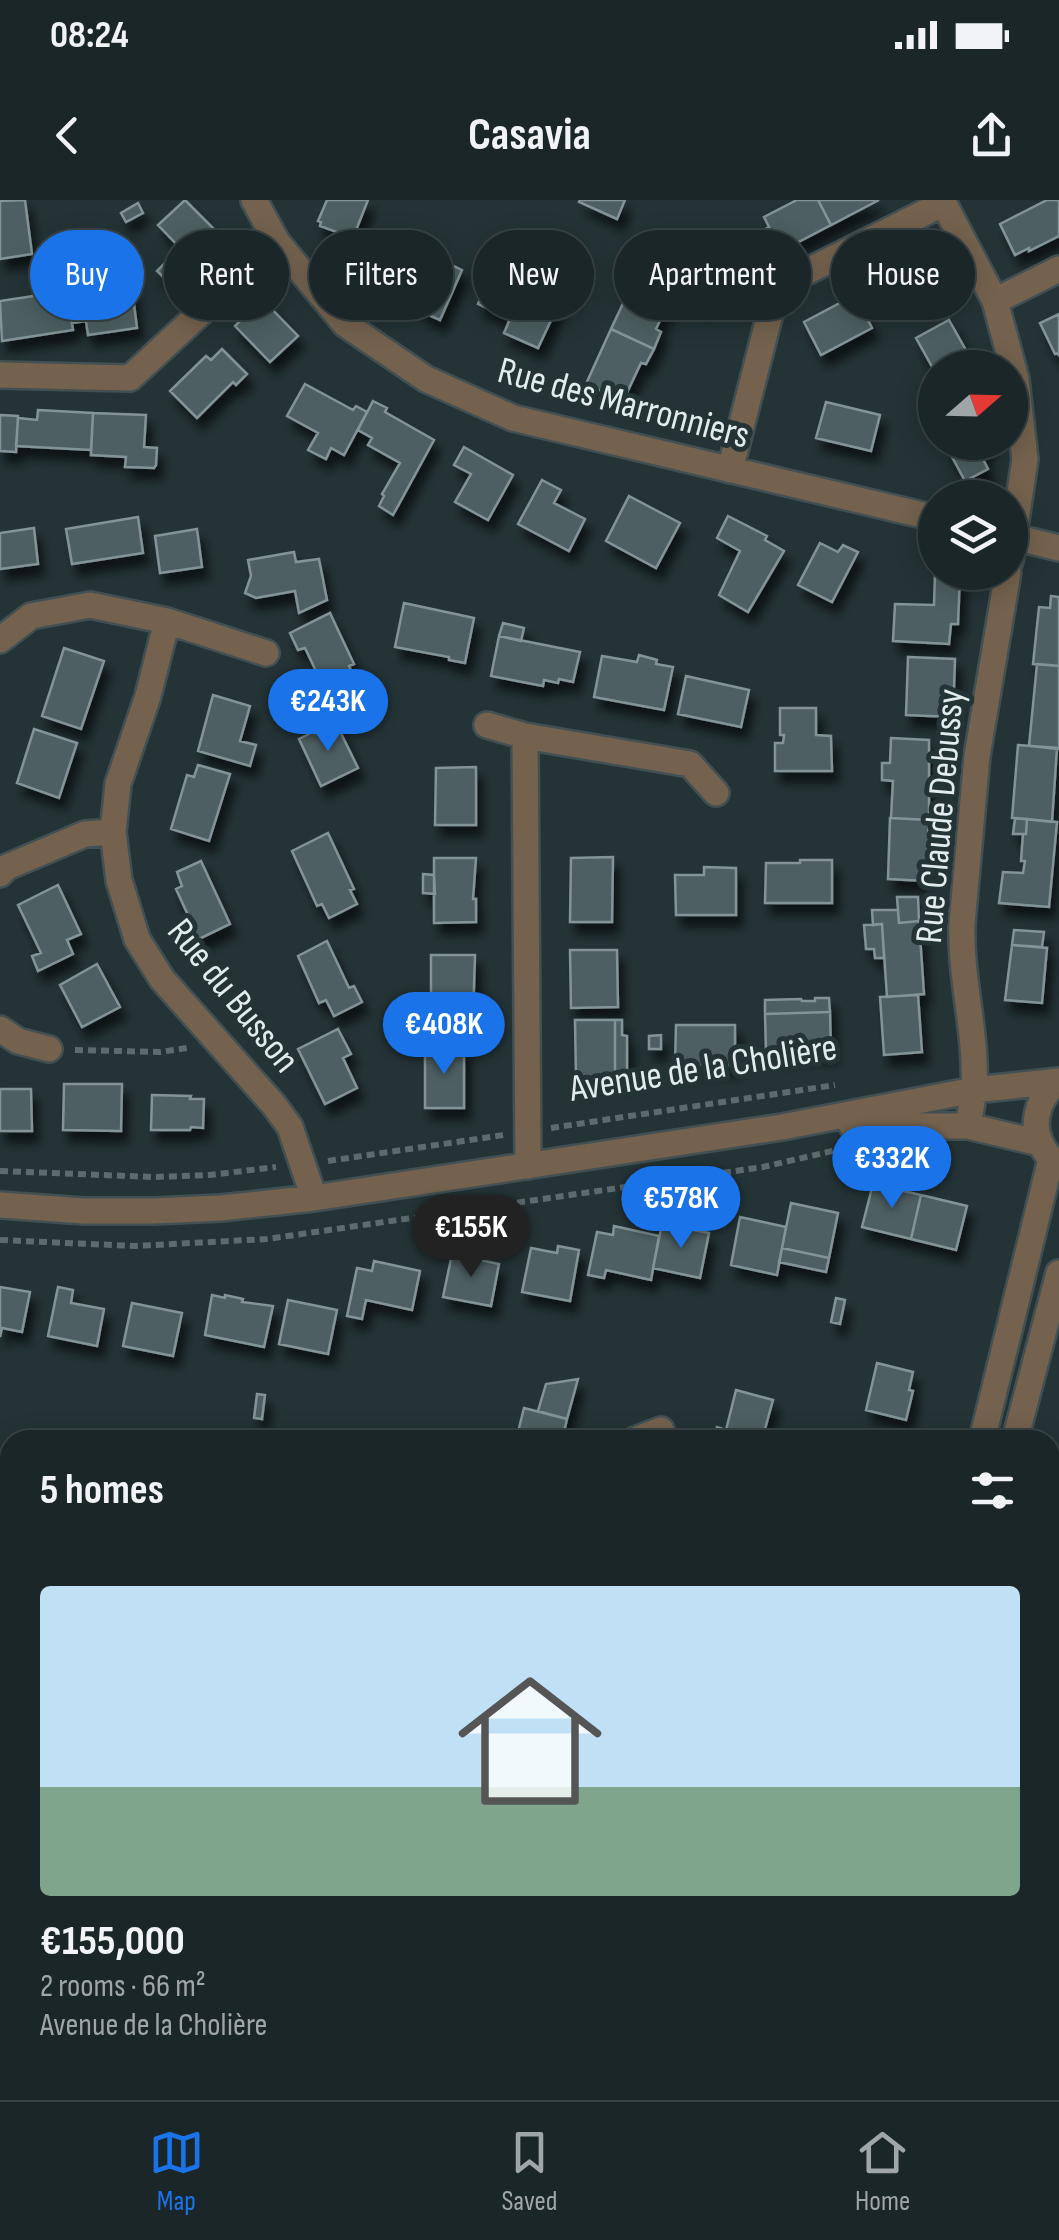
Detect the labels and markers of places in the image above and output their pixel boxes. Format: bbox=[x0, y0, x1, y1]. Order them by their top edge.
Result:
pin: €243K bbox=[258, 669, 398, 754]
pin: €408K bbox=[374, 992, 514, 1077]
pin: €332K bbox=[822, 1126, 962, 1211]
pin: €578K bbox=[611, 1166, 751, 1251]
pin: €155K bbox=[401, 1195, 541, 1280]

